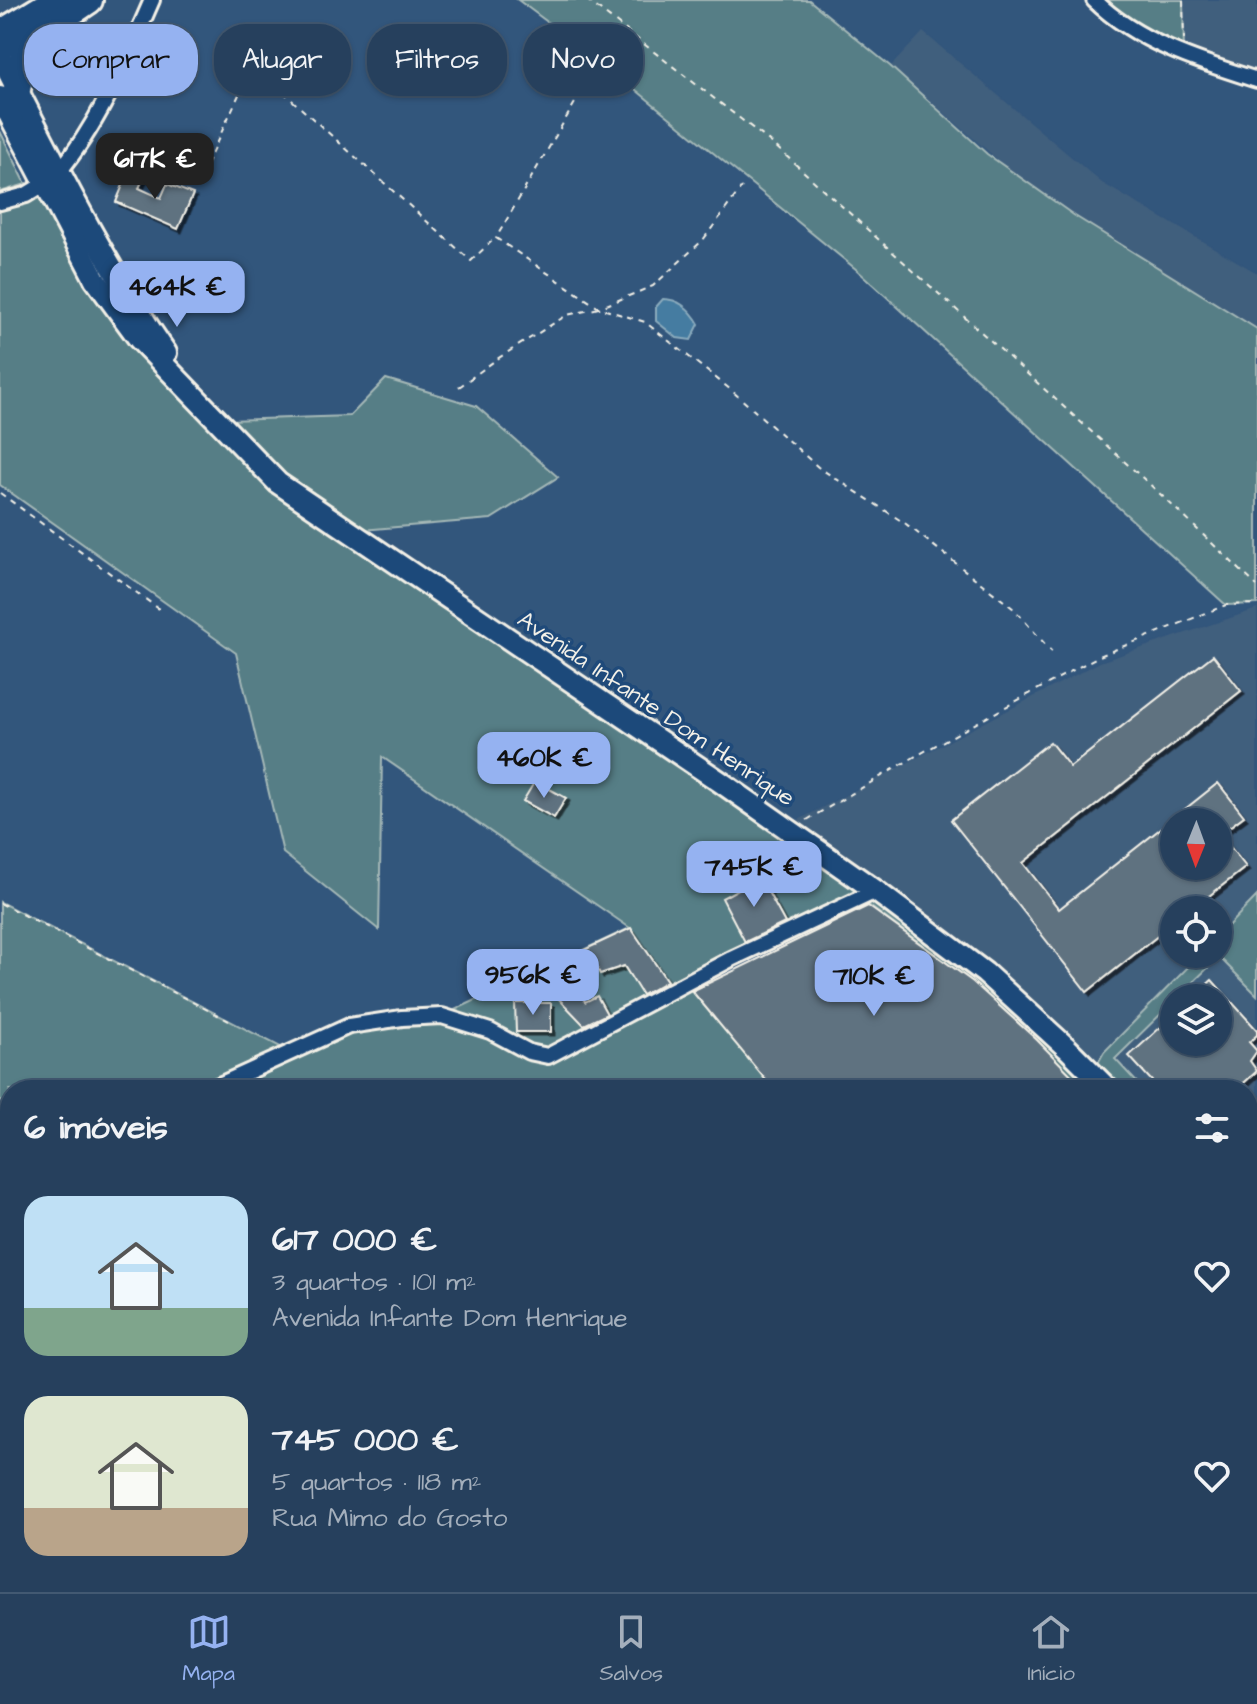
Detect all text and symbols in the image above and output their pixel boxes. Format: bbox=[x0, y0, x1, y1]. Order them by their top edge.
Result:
chip: Comprar bbox=[24, 24, 198, 96]
chip: Alugar bbox=[214, 24, 351, 96]
chip: Filtros bbox=[367, 24, 507, 96]
chip: Novo bbox=[523, 24, 643, 96]
pin: 617K € bbox=[90, 133, 220, 201]
text: 617K € bbox=[114, 141, 196, 177]
pin: 464K € bbox=[112, 261, 242, 329]
text: 464K € bbox=[128, 269, 226, 305]
street label: Avenida Infante Dom Henrique bbox=[510, 603, 802, 815]
pin: 460K € bbox=[479, 732, 609, 800]
text: 460K € bbox=[495, 740, 593, 776]
north arrow bbox=[1160, 808, 1232, 880]
map controls bbox=[1160, 808, 1232, 1056]
pin: 745K € bbox=[689, 841, 819, 909]
text: 745K € bbox=[705, 849, 803, 885]
button: locate bbox=[1160, 896, 1232, 968]
pin: 956K € bbox=[468, 949, 598, 1017]
pin: 710K € bbox=[809, 950, 939, 1018]
text: 956K € bbox=[485, 957, 581, 993]
text: 710K € bbox=[833, 958, 915, 994]
button: layers bbox=[1160, 984, 1232, 1056]
text: 6 imóveis bbox=[24, 1104, 168, 1152]
icon: filters bbox=[1190, 1106, 1234, 1150]
text: 617 000 € bbox=[272, 1216, 437, 1264]
icon: home bbox=[88, 1228, 184, 1324]
icon: heart bbox=[1190, 1254, 1234, 1298]
text: 3 quartos · 101 m² bbox=[272, 1264, 476, 1300]
text: Avenida Infante Dom Henrique bbox=[272, 1300, 628, 1336]
text: 745 000 € bbox=[272, 1416, 459, 1464]
icon: home bbox=[88, 1428, 184, 1524]
icon: heart bbox=[1190, 1454, 1234, 1498]
text: 5 quartos · 118 m² bbox=[272, 1464, 482, 1500]
text: Rua Mimo do Gosto bbox=[272, 1500, 507, 1536]
tab: Mapa bbox=[182, 1610, 235, 1689]
tab: Salvos bbox=[599, 1610, 663, 1689]
tab: Início bbox=[1027, 1610, 1075, 1689]

